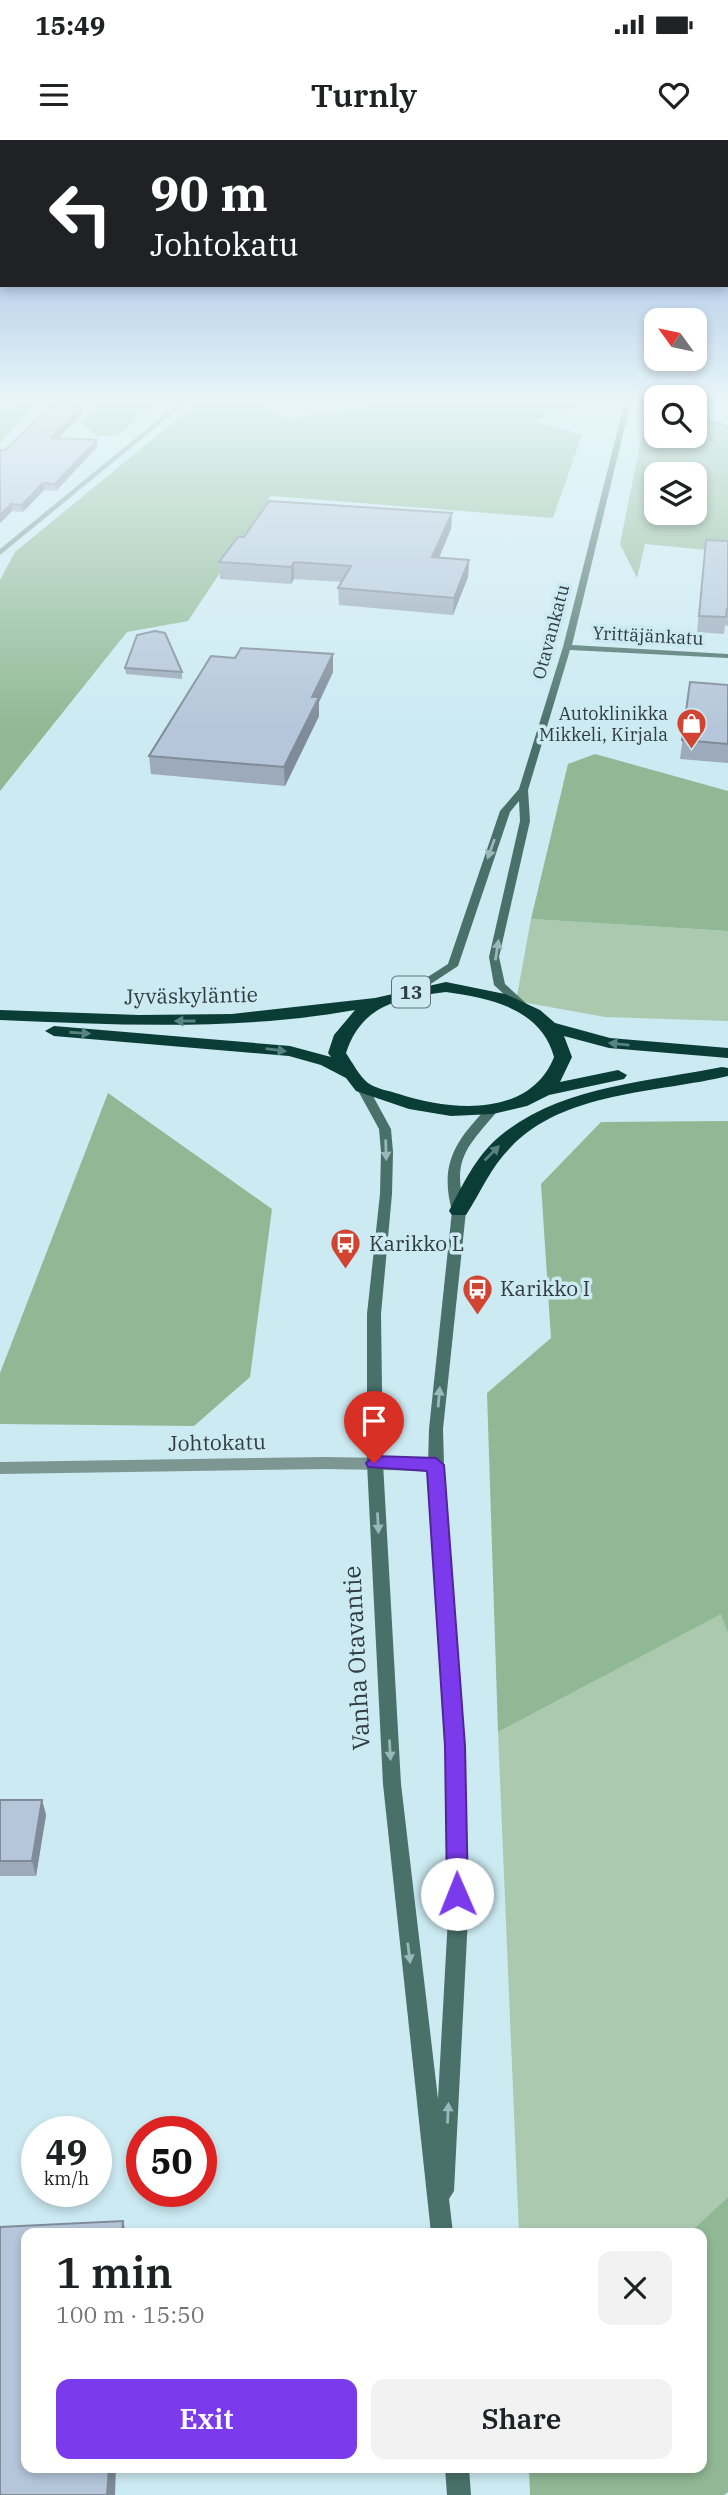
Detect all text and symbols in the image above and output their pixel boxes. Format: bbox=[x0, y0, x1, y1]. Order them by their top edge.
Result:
text: 15:49 bbox=[35, 8, 105, 42]
text: Turnly bbox=[311, 74, 417, 116]
icon: menu bbox=[35, 76, 73, 114]
icon: heart bbox=[655, 76, 693, 114]
text: 90 m bbox=[150, 161, 268, 224]
icon: left bbox=[35, 168, 126, 259]
text: Johtokatu bbox=[150, 223, 299, 265]
north arrow bbox=[644, 308, 707, 371]
map controls bbox=[644, 308, 707, 525]
button: search bbox=[644, 385, 707, 448]
button: layers bbox=[644, 462, 707, 525]
street label: Otavankatu bbox=[527, 582, 574, 682]
street label: Yrittäjänkatu bbox=[592, 621, 704, 650]
place label: Autoklinikka Mikkeli, Kirjala bbox=[539, 702, 668, 746]
shop icon: Autoklinikka Mikkeli, Kirjala bbox=[674, 707, 708, 751]
one-way arrow bbox=[485, 838, 496, 859]
one-way arrow bbox=[491, 939, 502, 961]
road number: 13 bbox=[392, 976, 430, 1007]
street label: Jyväskyläntie bbox=[124, 980, 258, 1010]
one-way arrow bbox=[173, 1015, 195, 1026]
one-way arrow bbox=[69, 1028, 91, 1039]
one-way arrow bbox=[608, 1038, 630, 1049]
one-way arrow bbox=[265, 1044, 287, 1055]
one-way arrow bbox=[381, 1139, 392, 1161]
one-way arrow bbox=[484, 1144, 501, 1161]
bus stop icon: Karikko L bbox=[329, 1227, 363, 1271]
place label: Karikko L bbox=[369, 1229, 464, 1257]
bus stop icon: Karikko I bbox=[460, 1272, 494, 1316]
place label: Karikko I bbox=[500, 1274, 590, 1302]
one-way arrow bbox=[434, 1386, 445, 1408]
pin bbox=[344, 1391, 404, 1463]
icon: arrive bbox=[355, 1402, 393, 1440]
street label: Johtokatu bbox=[168, 1427, 266, 1457]
one-way arrow bbox=[373, 1512, 384, 1534]
street label: Vanha Otavantie bbox=[335, 1565, 377, 1751]
one-way arrow bbox=[385, 1740, 396, 1762]
position arrow bbox=[420, 1857, 494, 1931]
one-way arrow bbox=[404, 1943, 415, 1965]
one-way arrow bbox=[442, 2102, 453, 2124]
speed limit sign: 50 bbox=[126, 2116, 217, 2207]
text: 49 bbox=[45, 2129, 88, 2175]
text: km/h bbox=[44, 2167, 89, 2190]
text: 1 min bbox=[56, 2245, 173, 2300]
button: close bbox=[598, 2251, 672, 2325]
text: 100 m · 15:50 bbox=[56, 2299, 205, 2329]
button: Exit bbox=[56, 2379, 357, 2459]
button: Share bbox=[371, 2379, 672, 2459]

